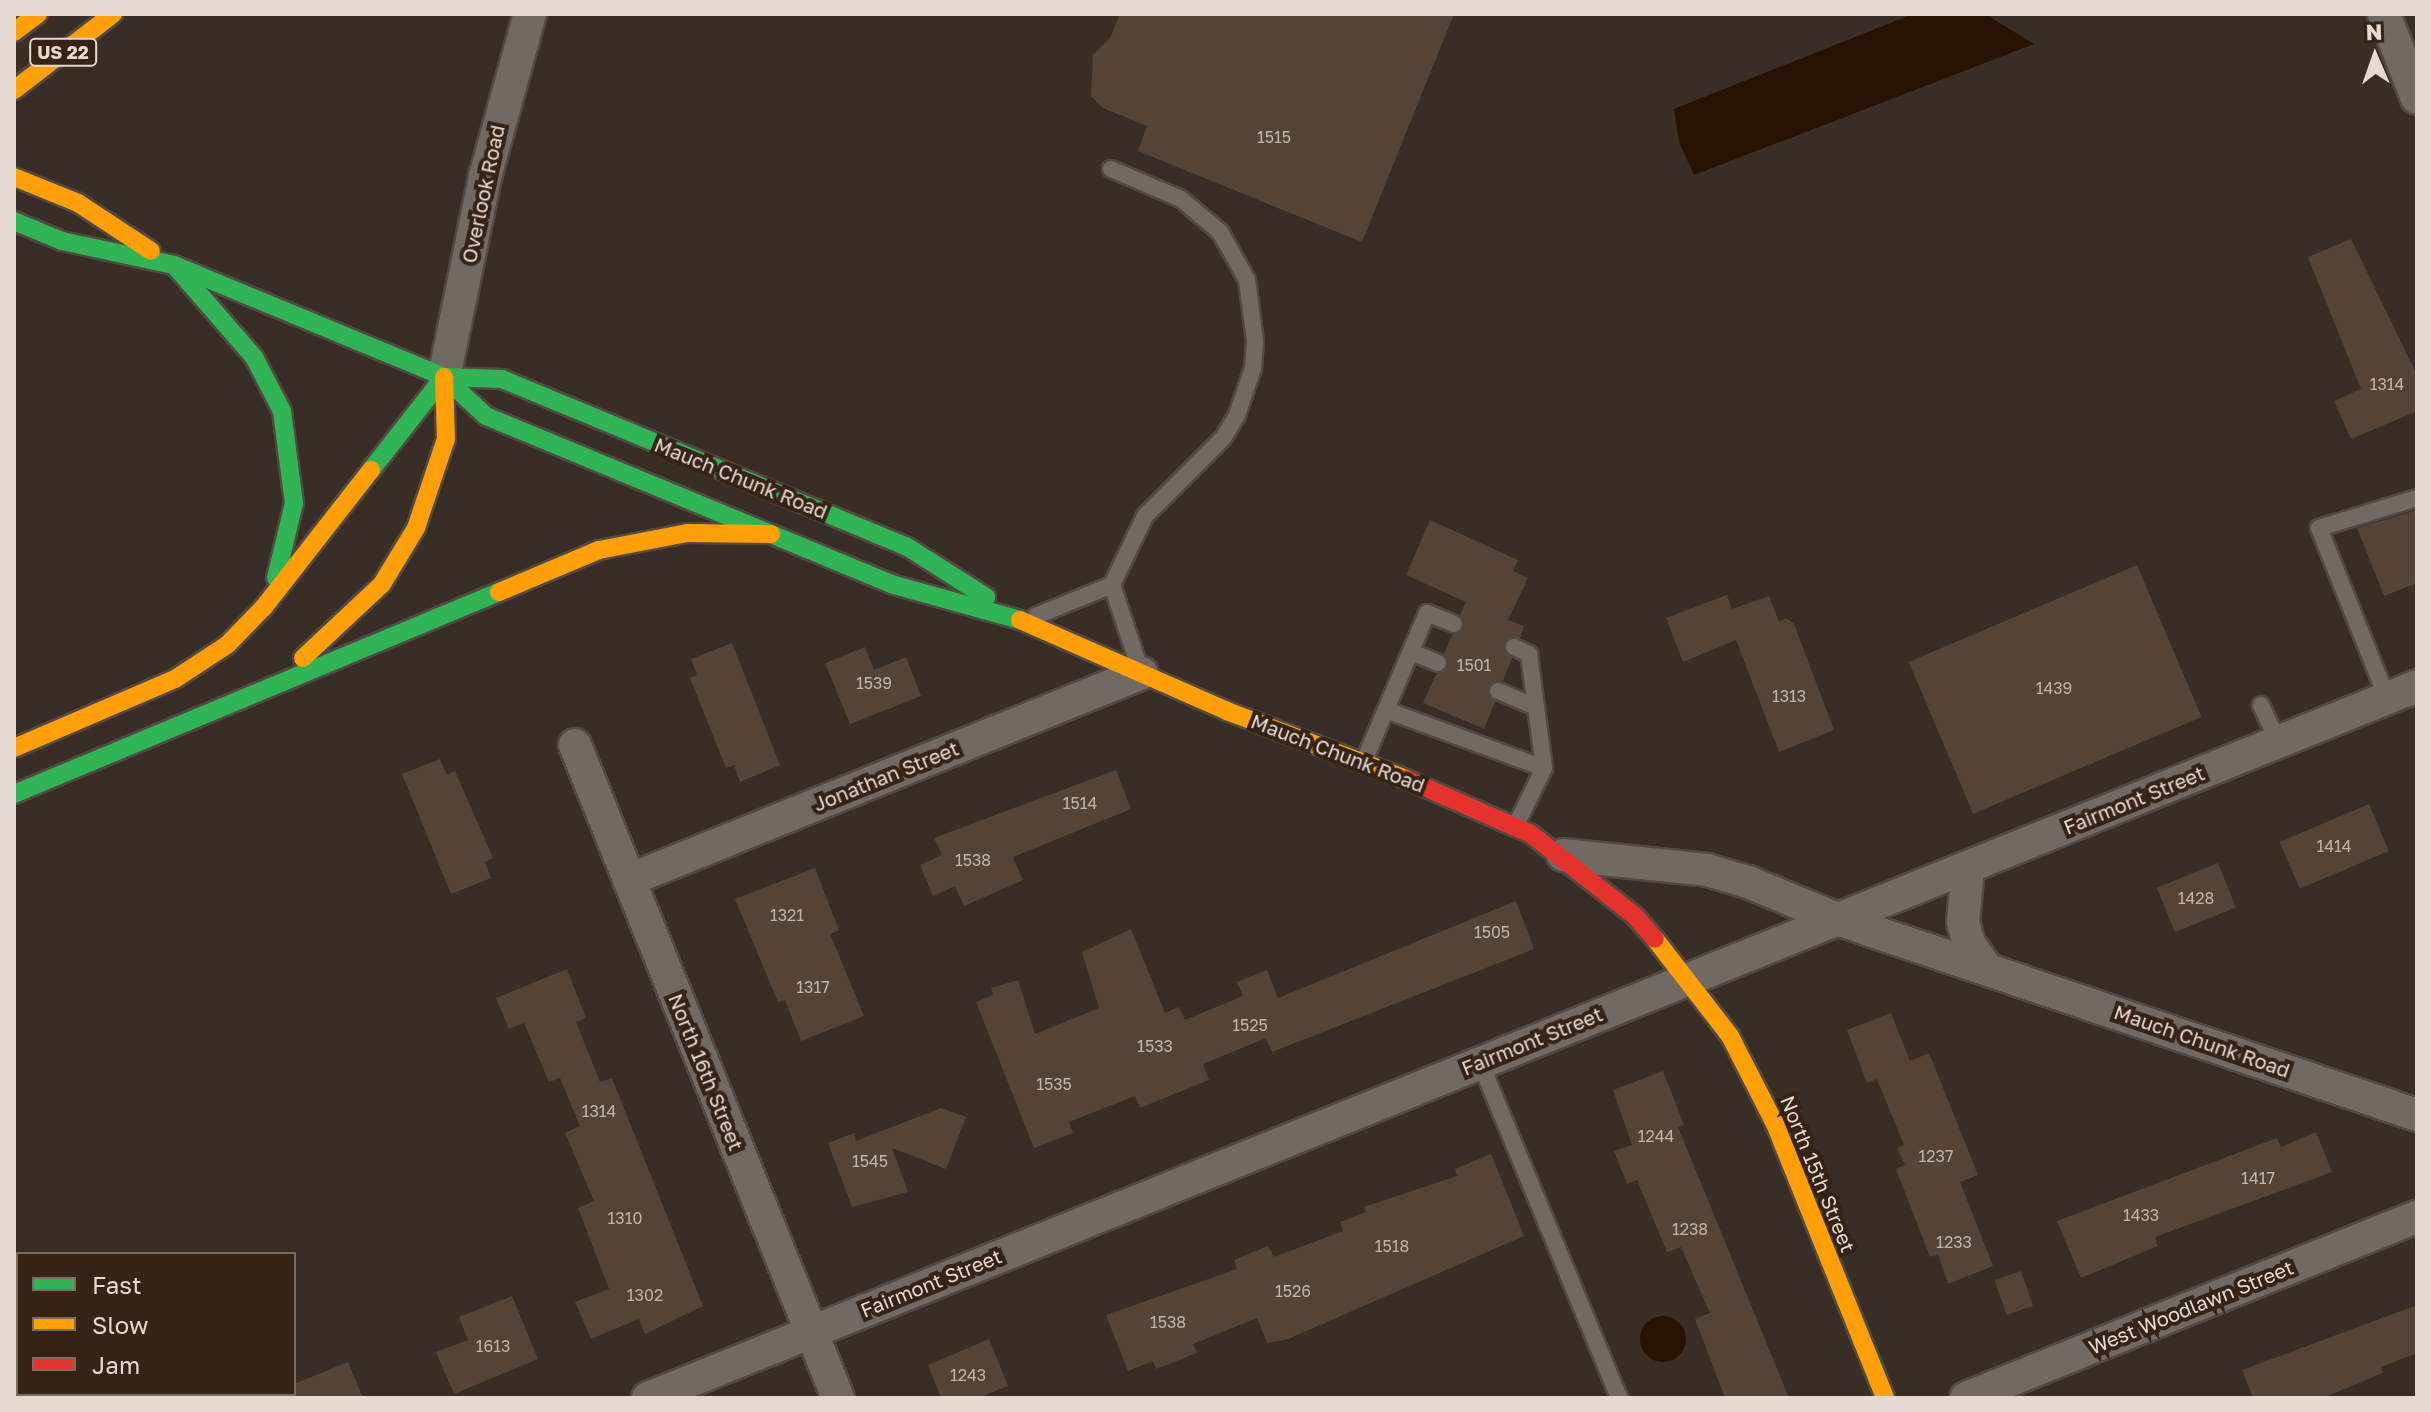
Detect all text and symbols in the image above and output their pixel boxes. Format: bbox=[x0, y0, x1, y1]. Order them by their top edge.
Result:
north arrow bbox=[2335, 16, 2415, 96]
text: N bbox=[2365, 18, 2383, 45]
road number: US 22 bbox=[29, 38, 97, 66]
street label: Overlook Road bbox=[457, 123, 509, 265]
house number: 1515 bbox=[1257, 127, 1291, 147]
house number: 1314 bbox=[2370, 374, 2404, 394]
street label: Mauch Chunk Road bbox=[651, 432, 831, 524]
house number: 1501 bbox=[1457, 655, 1491, 675]
house number: 1539 bbox=[856, 673, 892, 693]
house number: 1439 bbox=[2036, 678, 2072, 698]
house number: 1313 bbox=[1772, 686, 1806, 706]
street label: Mauch Chunk Road bbox=[1248, 709, 1428, 797]
street label: Jonathan Street bbox=[810, 736, 962, 816]
street label: Fairmont Street bbox=[2060, 761, 2208, 839]
house number: 1514 bbox=[1063, 793, 1097, 813]
house number: 1414 bbox=[2316, 836, 2352, 856]
house number: 1538 bbox=[955, 850, 991, 870]
house number: 1428 bbox=[2178, 888, 2214, 908]
house number: 1321 bbox=[770, 905, 804, 925]
house number: 1505 bbox=[1474, 922, 1510, 942]
house number: 1317 bbox=[796, 977, 830, 997]
street label: North 16th Street bbox=[664, 990, 748, 1154]
street label: Mauch Chunk Road bbox=[2111, 1000, 2293, 1082]
street label: Fairmont Street bbox=[1458, 1002, 1606, 1080]
house number: 1525 bbox=[1232, 1015, 1268, 1035]
house number: 1533 bbox=[1137, 1036, 1173, 1056]
house number: 1535 bbox=[1036, 1074, 1072, 1094]
street label: North 15th Street bbox=[1776, 1092, 1860, 1256]
house number: 1314 bbox=[582, 1101, 616, 1121]
house number: 1244 bbox=[1638, 1126, 1674, 1146]
house number: 1237 bbox=[1919, 1146, 1953, 1166]
house number: 1545 bbox=[852, 1151, 888, 1171]
house number: 1417 bbox=[2241, 1168, 2275, 1188]
house number: 1433 bbox=[2123, 1205, 2159, 1225]
house number: 1310 bbox=[608, 1208, 642, 1228]
house number: 1238 bbox=[1672, 1219, 1708, 1239]
house number: 1233 bbox=[1936, 1232, 1972, 1252]
house number: 1518 bbox=[1375, 1236, 1409, 1256]
street label: Fairmont Street bbox=[857, 1244, 1005, 1322]
legend bbox=[16, 1252, 296, 1396]
street label: West Woodlawn Street bbox=[2085, 1255, 2297, 1359]
text: Fast bbox=[92, 1270, 142, 1299]
house number: 1526 bbox=[1275, 1281, 1311, 1301]
house number: 1302 bbox=[627, 1285, 663, 1305]
text: Slow bbox=[92, 1310, 148, 1339]
house number: 1538 bbox=[1150, 1312, 1186, 1332]
house number: 1613 bbox=[476, 1336, 510, 1356]
text: Jam bbox=[92, 1350, 140, 1379]
house number: 1243 bbox=[950, 1365, 986, 1385]

